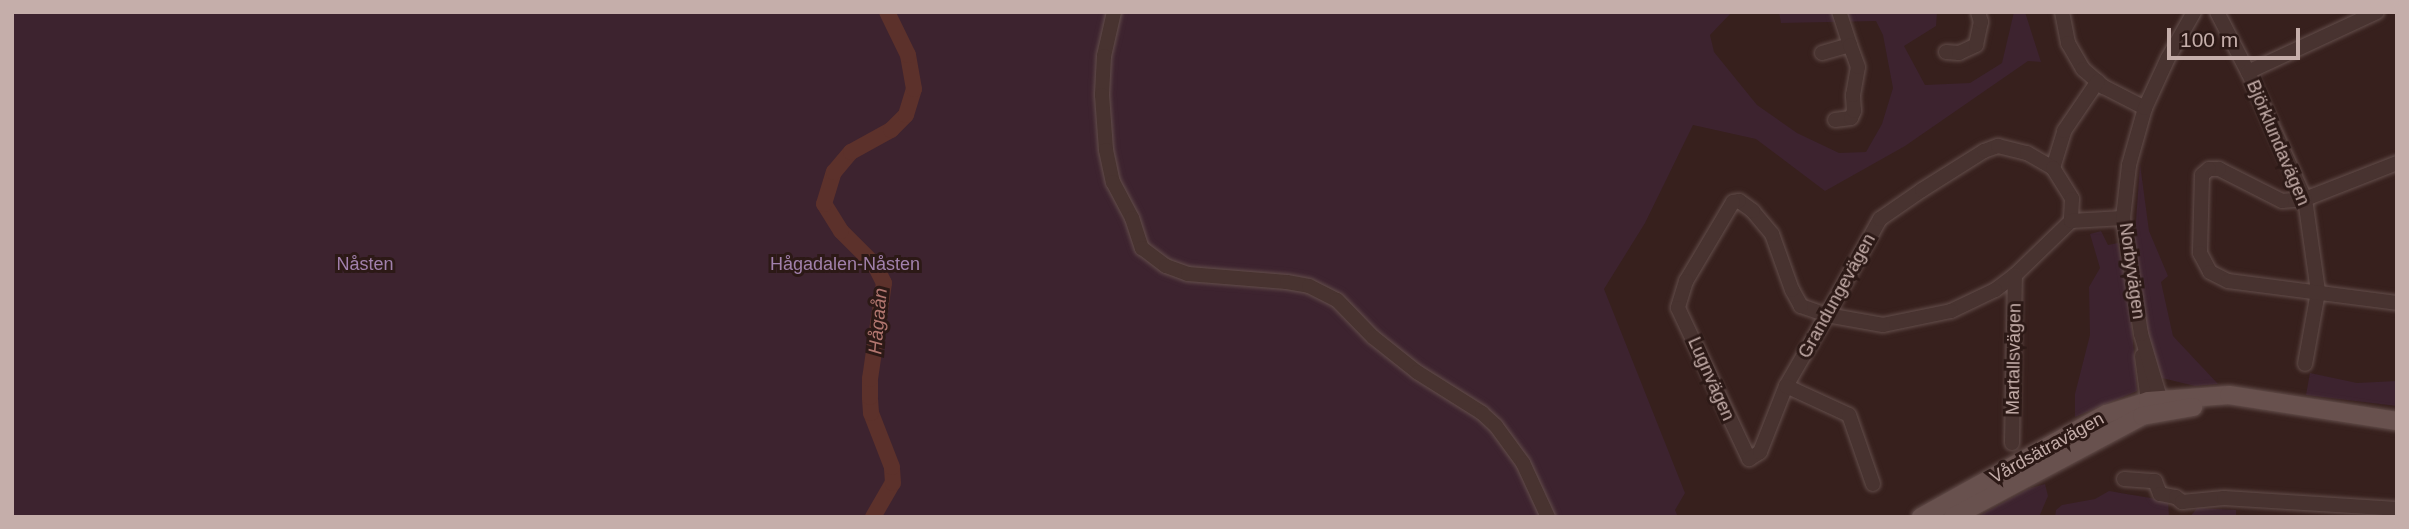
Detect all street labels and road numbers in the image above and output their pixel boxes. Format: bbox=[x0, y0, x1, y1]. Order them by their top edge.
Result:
street label: Björklundavägen bbox=[2242, 77, 2314, 209]
street label: Norbyvägen bbox=[2115, 221, 2149, 321]
street label: Grandungevägen bbox=[1794, 230, 1880, 362]
street label: Martallsvägen bbox=[2002, 303, 2026, 415]
street label: Lugnvägen bbox=[1683, 334, 1739, 424]
street label: Vårdsätravägen bbox=[1986, 408, 2108, 488]

